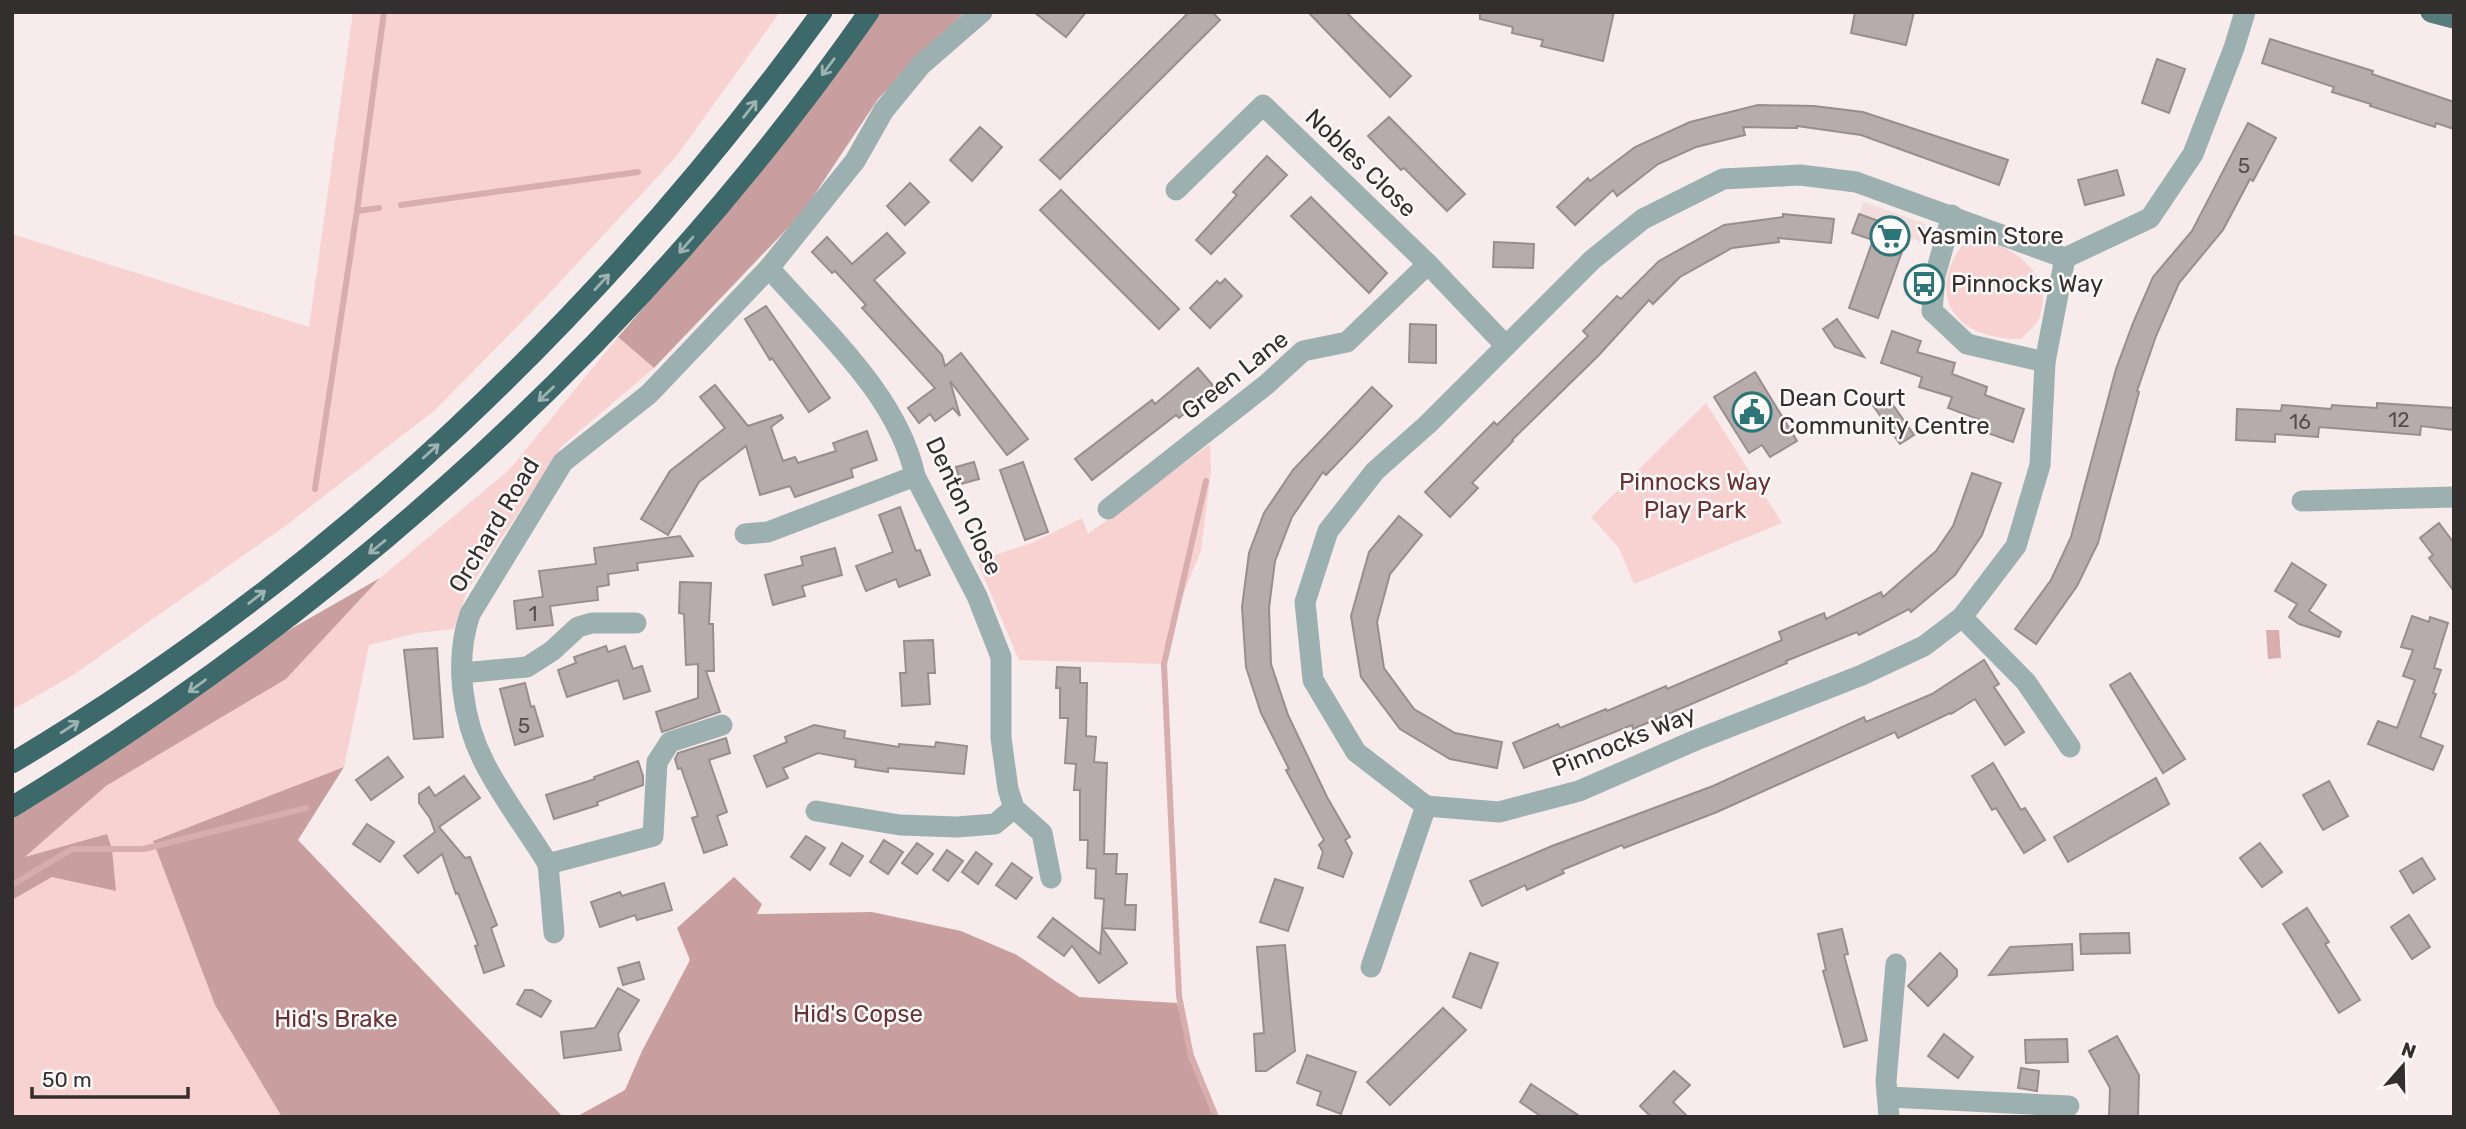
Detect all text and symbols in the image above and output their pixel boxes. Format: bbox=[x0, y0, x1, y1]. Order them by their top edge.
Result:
one-way arrow bbox=[821, 58, 836, 76]
one-way arrow bbox=[742, 100, 757, 118]
street label: Nobles Close bbox=[1300, 103, 1422, 223]
house number: 5 bbox=[2238, 153, 2250, 178]
supermarket icon: Yasmin Store bbox=[1869, 215, 1911, 257]
place label: Yasmin Store bbox=[1917, 222, 2064, 250]
one-way arrow bbox=[678, 236, 694, 254]
bus stop icon: Pinnocks Way bbox=[1903, 263, 1945, 305]
place label: Pinnocks Way bbox=[1951, 270, 2103, 298]
one-way arrow bbox=[594, 274, 611, 291]
street label: Green Lane bbox=[1176, 325, 1294, 425]
place label: Dean Court Community Centre bbox=[1779, 384, 1990, 440]
one-way arrow bbox=[537, 386, 554, 403]
public building icon: Dean Court Community Centre bbox=[1731, 391, 1773, 433]
house number: 12 bbox=[2388, 407, 2410, 432]
house number: 16 bbox=[2289, 409, 2311, 434]
street label: Denton Close bbox=[920, 432, 1008, 580]
one-way arrow bbox=[422, 442, 439, 459]
street label: Orchard Road bbox=[443, 453, 545, 597]
park label: Pinnocks Way Play Park bbox=[1619, 468, 1771, 524]
one-way arrow bbox=[369, 539, 387, 555]
one-way arrow bbox=[247, 589, 265, 604]
house number: 1 bbox=[529, 601, 538, 626]
one-way arrow bbox=[188, 679, 207, 693]
street label: Pinnocks Way bbox=[1548, 700, 1700, 782]
house number: 5 bbox=[518, 713, 530, 738]
one-way arrow bbox=[60, 720, 79, 735]
park label: Hid's Copse bbox=[793, 1000, 923, 1028]
park label: Hid's Brake bbox=[274, 1005, 398, 1033]
north arrow bbox=[2368, 1031, 2438, 1101]
text: N bbox=[2398, 1037, 2419, 1064]
scale bar bbox=[32, 1056, 187, 1100]
text: 50 m bbox=[42, 1067, 92, 1092]

